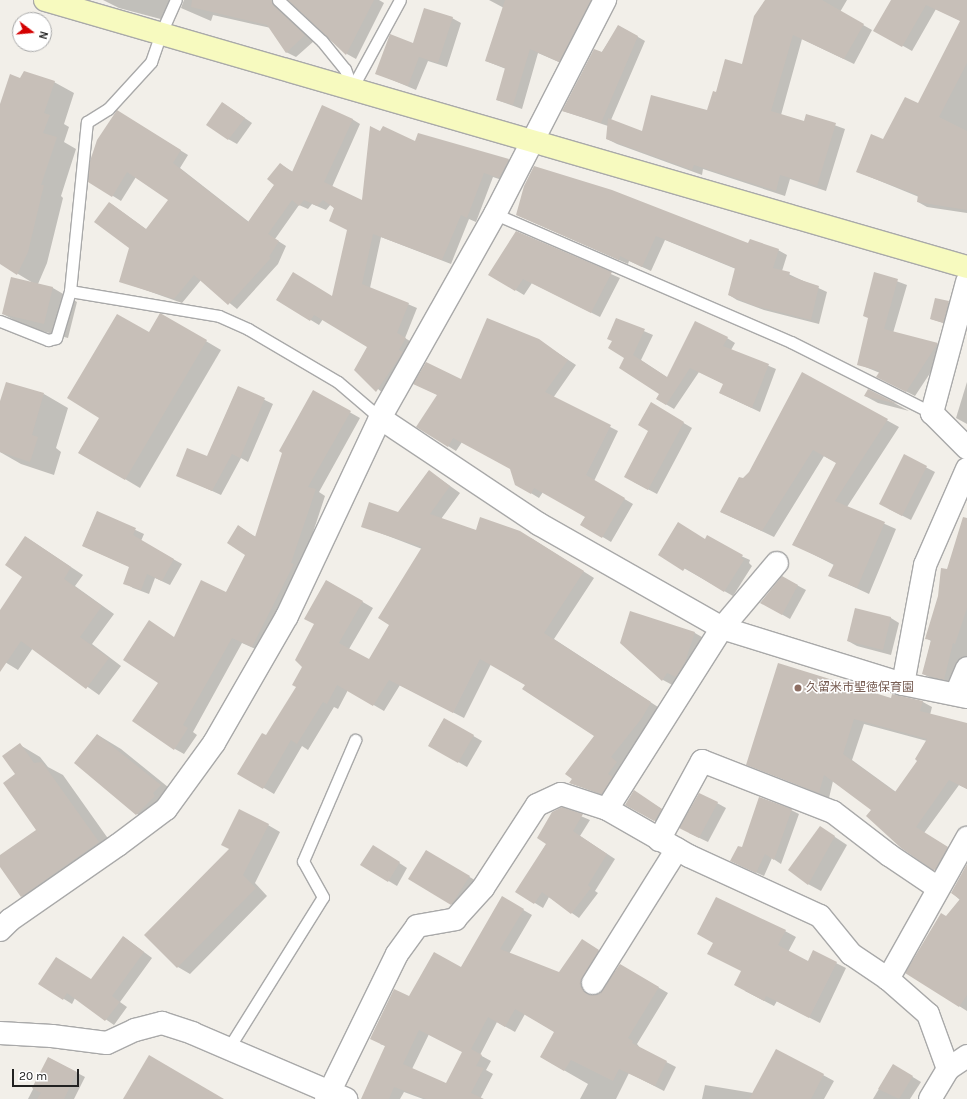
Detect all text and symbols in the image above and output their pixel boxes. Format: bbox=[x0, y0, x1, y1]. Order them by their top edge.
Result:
north arrow bbox=[12, 12, 52, 52]
text: N bbox=[36, 30, 50, 41]
place label: 久留米市聖徳保育園 bbox=[806, 681, 914, 695]
marker: 久留米市聖徳保育園 bbox=[793, 683, 803, 693]
scale bar bbox=[14, 1061, 81, 1087]
text: 20 m bbox=[19, 1069, 47, 1083]

